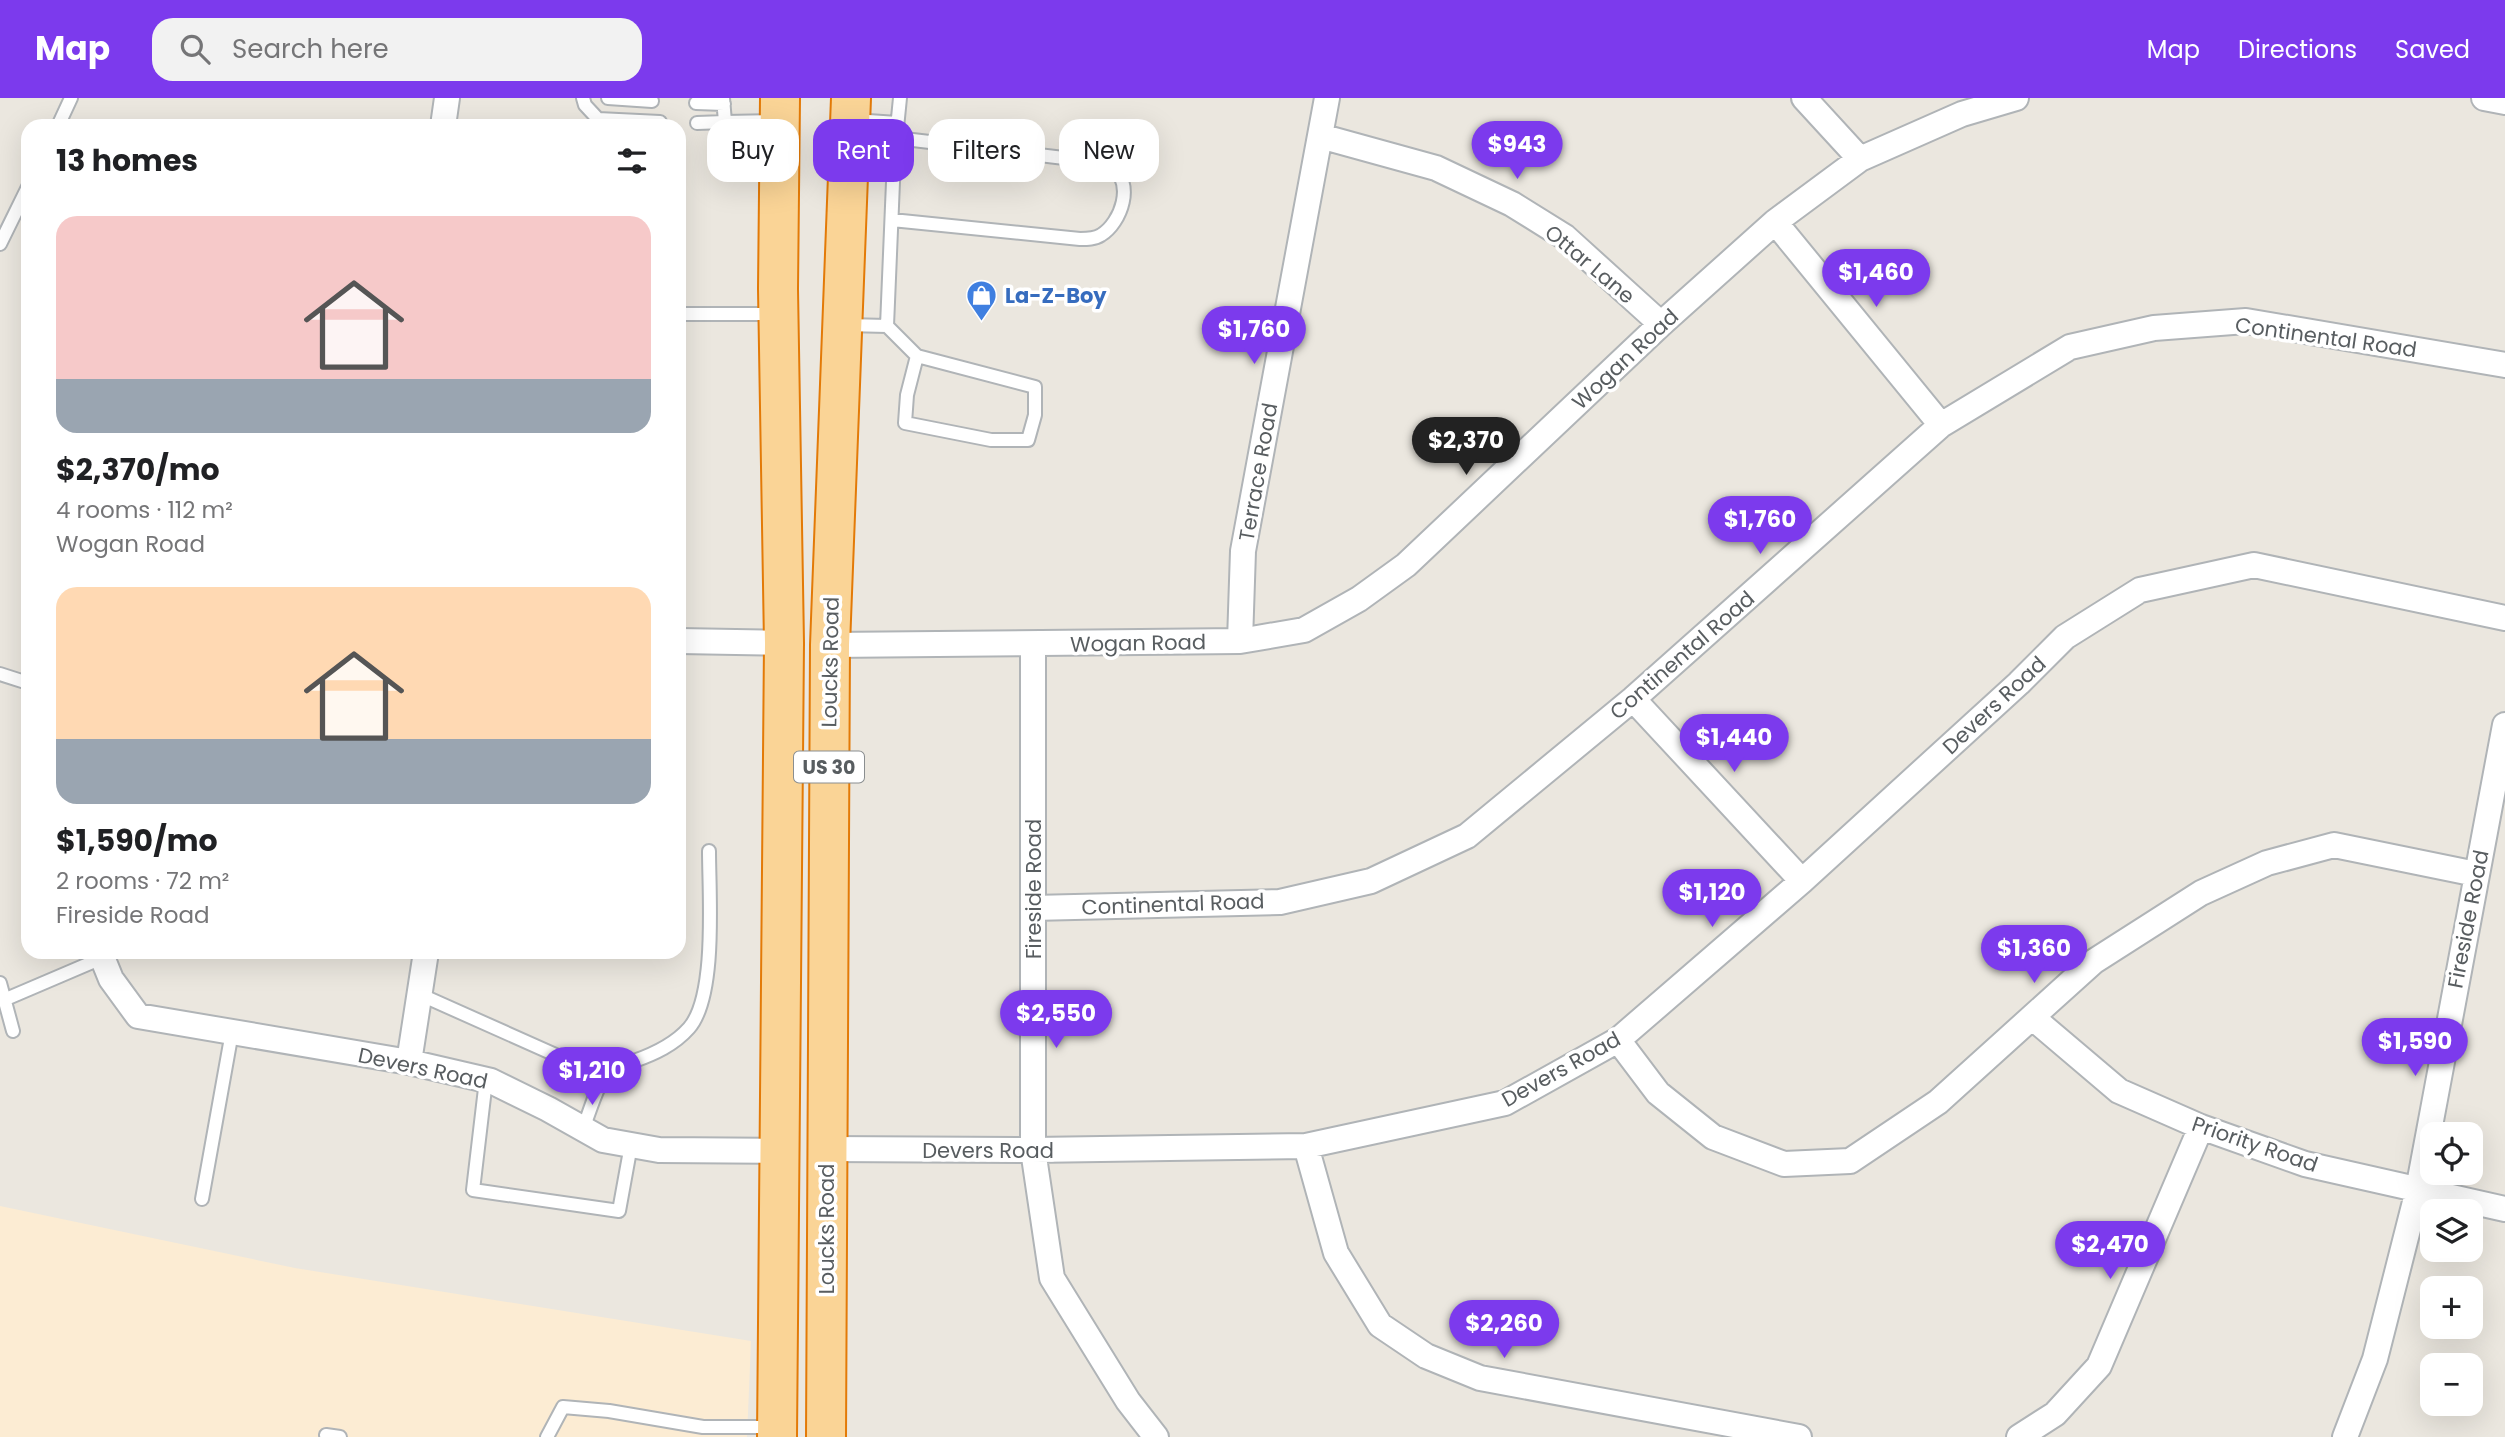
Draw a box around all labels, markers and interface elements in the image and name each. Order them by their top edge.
search box [152,18,642,81]
text: Map [35,25,110,72]
icon: search [176,30,214,68]
text: Search here [232,31,389,67]
text: Map [2147,33,2200,66]
text: Directions [2238,33,2357,66]
text: Saved [2395,33,2470,66]
chip: Buy [707,119,799,182]
chip: Rent [813,119,914,182]
chip: Filters [928,119,1045,182]
chip: New [1059,119,1159,182]
pin: $943 [1476,122,1558,181]
text: $943 [1488,128,1546,160]
text: 13 homes [56,139,198,182]
icon: filters [613,142,651,180]
street label: Ottar Lane [1539,218,1641,310]
pin: $1,460 [1819,250,1933,309]
text: $1,460 [1838,256,1914,288]
icon: home [291,262,417,388]
shop icon: La-Z-Boy [965,278,999,322]
place label: La-Z-Boy [1005,281,1107,310]
street label: Wogan Road [1565,302,1685,416]
pin: $1,760 [1197,306,1311,366]
street label: Continental Road [2233,310,2419,364]
text: $1,760 [1218,313,1290,345]
street label: Terrace Road [1232,400,1284,544]
pin: $2,370 [1409,418,1523,477]
text: $2,370 [1428,424,1504,456]
text: $2,370/mo [56,448,220,491]
text: 4 rooms · 112 m² [56,494,233,526]
pin: $1,760 [1703,496,1817,556]
text: $1,760 [1724,503,1796,535]
text: Wogan Road [56,528,205,560]
street label: Continental Road [1603,584,1761,726]
street label: Loucks Road [814,596,846,728]
street label: Wogan Road [1070,627,1206,659]
icon: home [291,633,417,759]
street label: Devers Road [1936,649,2052,761]
pin: $1,440 [1677,714,1791,774]
text: $1,440 [1696,721,1772,753]
road number: US 30 [794,752,864,782]
text: $1,590/mo [56,819,218,862]
street label: Fireside Road [1019,819,1048,959]
street label: Fireside Road [2440,847,2496,991]
text: 2 rooms · 72 m² [56,865,229,897]
pin: $1,120 [1655,870,1769,929]
text: $1,120 [1678,876,1746,908]
street label: Continental Road [1081,886,1265,922]
text: Fireside Road [56,899,210,931]
pin: $1,360 [1977,926,2091,985]
text: $1,360 [1997,932,2071,964]
pin: $2,550 [999,990,1113,1050]
text: $2,550 [1016,997,1096,1029]
pin: $1,590 [2358,1018,2472,1078]
street label: Devers Road [1496,1024,1626,1114]
text: $1,590 [2378,1025,2452,1057]
street label: Devers Road [356,1040,490,1096]
pin: $1,210 [535,1048,649,1107]
text: $1,210 [558,1054,626,1086]
street label: Priority Road [2188,1109,2322,1179]
map controls [2420,1122,2483,1416]
button: locate [2420,1122,2483,1185]
street label: Devers Road [922,1136,1054,1165]
street label: Loucks Road [812,1164,841,1294]
button: layers [2420,1199,2483,1262]
pin: $2,470 [2053,1222,2167,1281]
text: $2,470 [2071,1228,2149,1260]
button: + [2420,1276,2483,1339]
pin: $2,260 [1447,1300,1561,1360]
text: $2,260 [1465,1307,1543,1339]
button: − [2420,1353,2483,1416]

